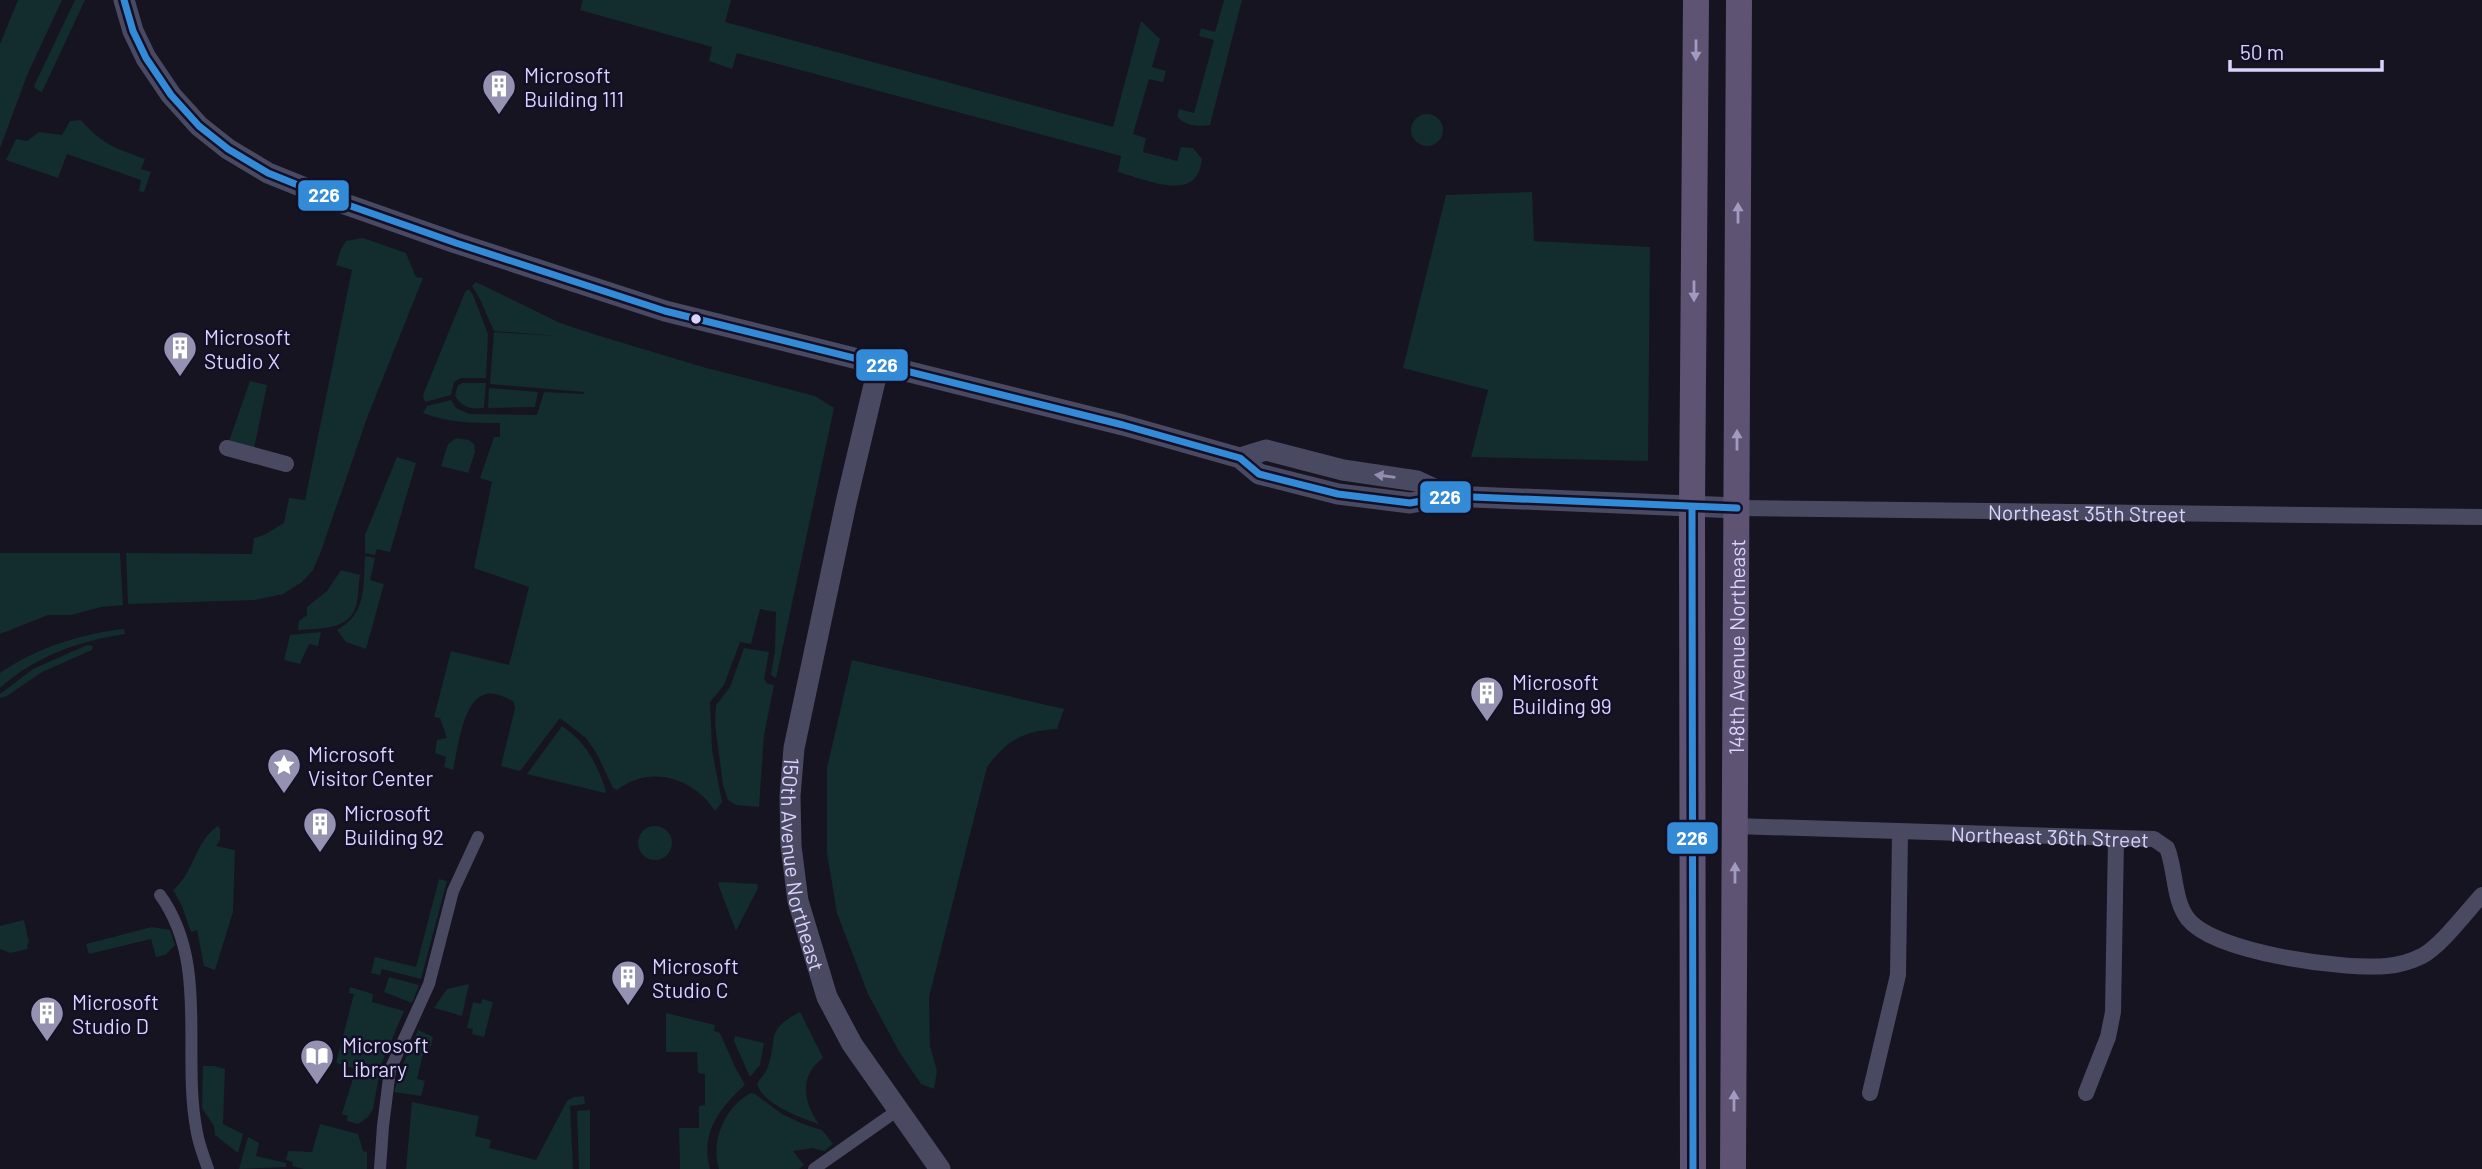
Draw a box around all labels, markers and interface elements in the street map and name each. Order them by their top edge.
scale bar [2230,28,2382,72]
one-way arrow [1690,39,1701,61]
text: 50 m [2240,39,2284,64]
place label: Microsoft Building 111 [524,62,624,111]
building icon: Microsoft Building 111 [480,67,518,116]
line badge: 226 [297,179,350,212]
text: 226 [308,183,340,206]
one-way arrow [1732,201,1744,223]
one-way arrow [1688,280,1700,302]
unlabelled marker [689,312,703,326]
place label: Microsoft Studio X [204,324,291,373]
building icon: Microsoft Studio X [161,329,199,378]
line badge: 226 [855,348,909,382]
text: 226 [866,353,898,376]
one-way arrow [1731,429,1743,451]
one-way arrow [1374,470,1396,481]
line badge: 226 [1419,480,1472,514]
text: 226 [1429,485,1461,508]
street label: Northeast 35th Street [1988,499,2186,526]
street label: 148th Avenue Northeast [1723,539,1749,755]
place label: Microsoft Building 99 [1512,669,1612,718]
building icon: Microsoft Building 99 [1468,674,1506,723]
place label: Microsoft Visitor Center [308,741,434,790]
place icon: Microsoft Visitor Center [265,746,303,795]
street label: 150th Avenue Northeast [777,756,831,974]
place label: Microsoft Building 92 [344,800,444,849]
building icon: Microsoft Building 92 [301,805,339,854]
street label: Northeast 36th Street [1950,820,2149,851]
line badge: 226 [1666,821,1719,855]
text: 226 [1676,826,1708,849]
one-way arrow [1729,862,1741,884]
place label: Microsoft Studio C [652,953,739,1002]
building icon: Microsoft Studio C [609,958,647,1007]
place label: Microsoft Studio D [72,989,159,1038]
building icon: Microsoft Studio D [28,994,66,1043]
place label: Microsoft Library [342,1032,429,1081]
library icon: Microsoft Library [298,1037,336,1086]
one-way arrow [1728,1090,1740,1112]

